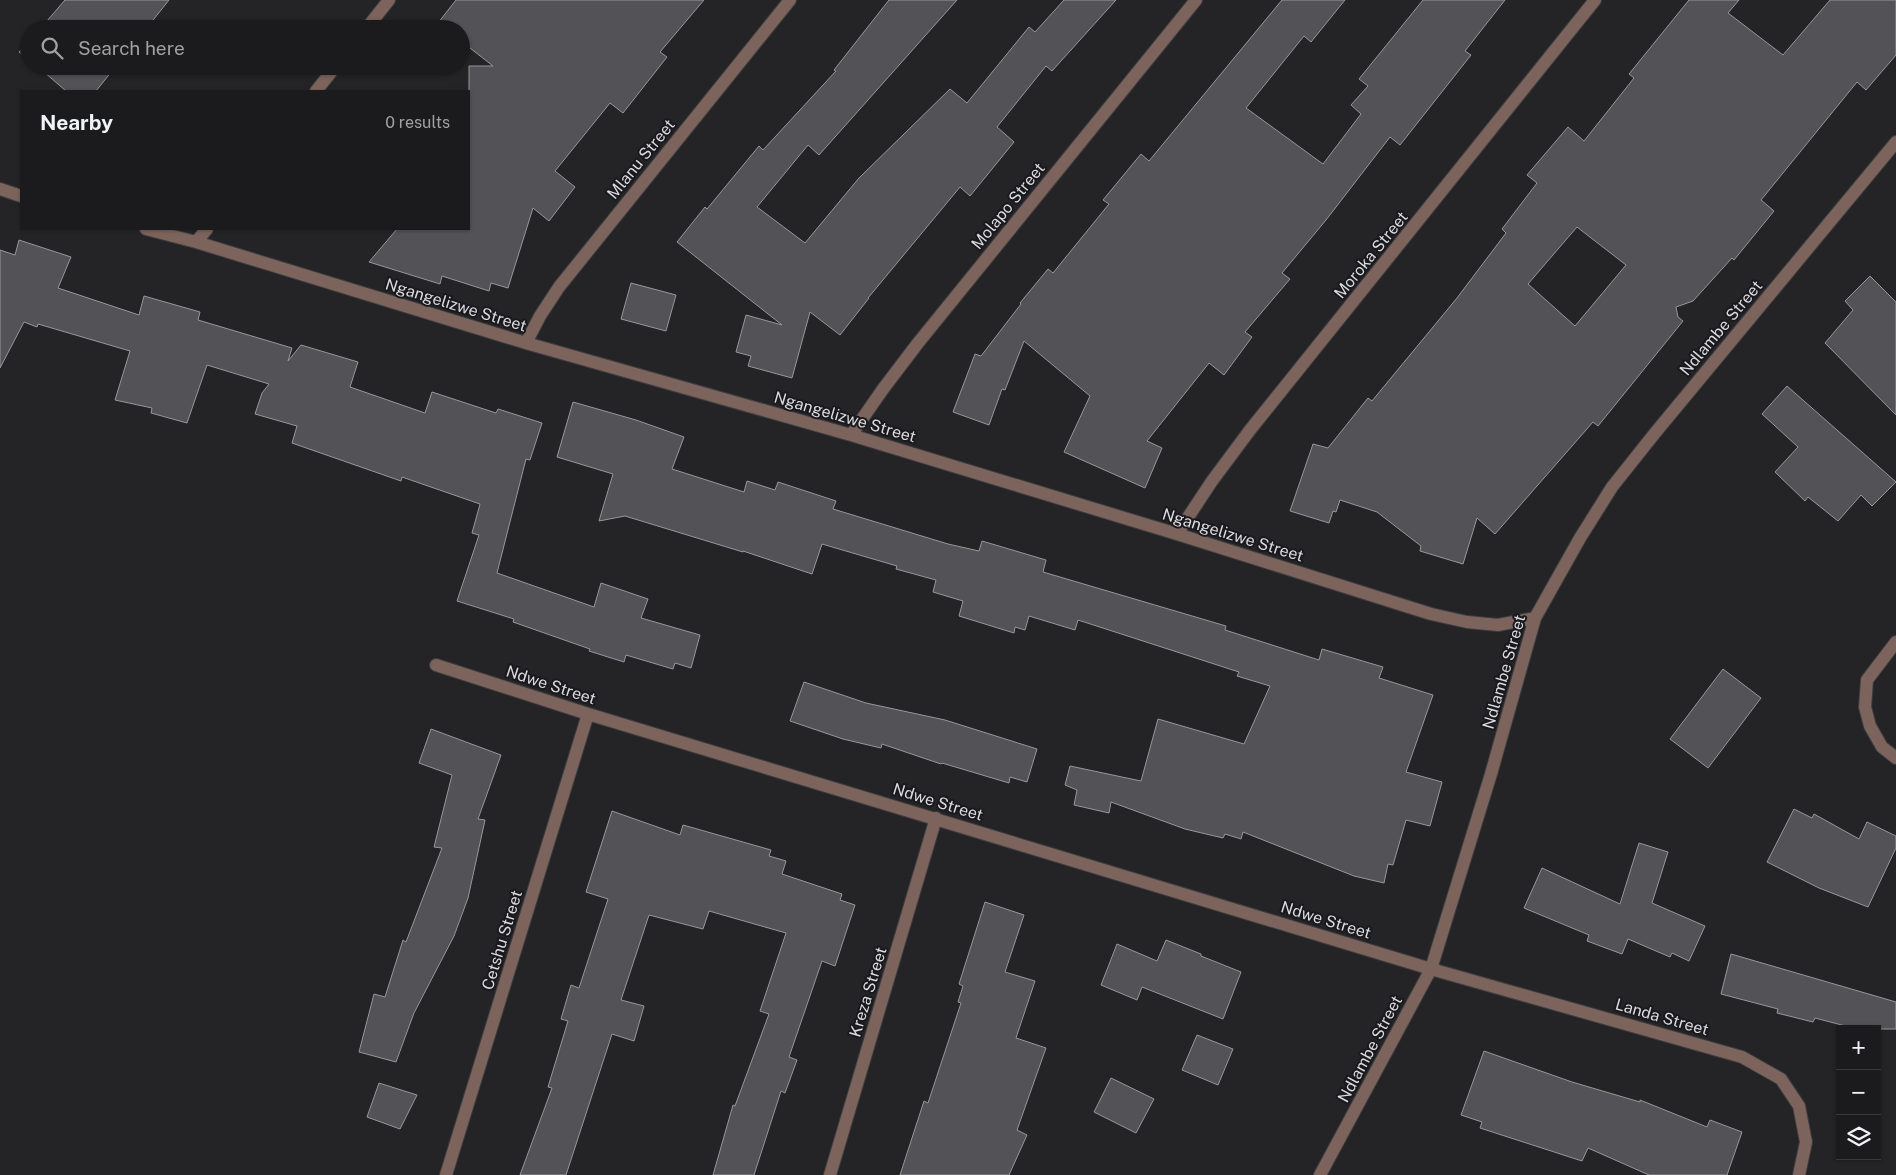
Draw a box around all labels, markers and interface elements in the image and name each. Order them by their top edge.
search box [20,20,470,75]
icon: search [38,34,66,62]
text: Search here [78,37,185,59]
text: Nearby [40,110,113,135]
text: 0 results [385,113,450,132]
street label: Mlanu Street [603,115,679,203]
street label: Molapo Street [967,159,1049,253]
street label: Moroka Street [1330,208,1412,302]
street label: Ngangelizwe Street [383,274,529,336]
street label: Ndlambe Street [1676,277,1766,379]
street label: Ngangelizwe Street [772,388,918,446]
street label: Ngangelizwe Street [1160,504,1306,566]
street label: Ndlambe Street [1479,613,1529,731]
street label: Ndwe Street [504,662,598,708]
street label: Ndwe Street [891,779,985,825]
street label: Cetshu Street [478,888,526,992]
street label: Ndwe Street [1279,897,1373,943]
street label: Kreza Street [845,945,891,1039]
street label: Ndlambe Street [1334,992,1406,1106]
street label: Landa Street [1613,995,1711,1039]
map controls [1836,1025,1881,1160]
button: + [1836,1025,1881,1070]
button: − [1836,1070,1881,1115]
button: layers [1836,1115,1881,1160]

